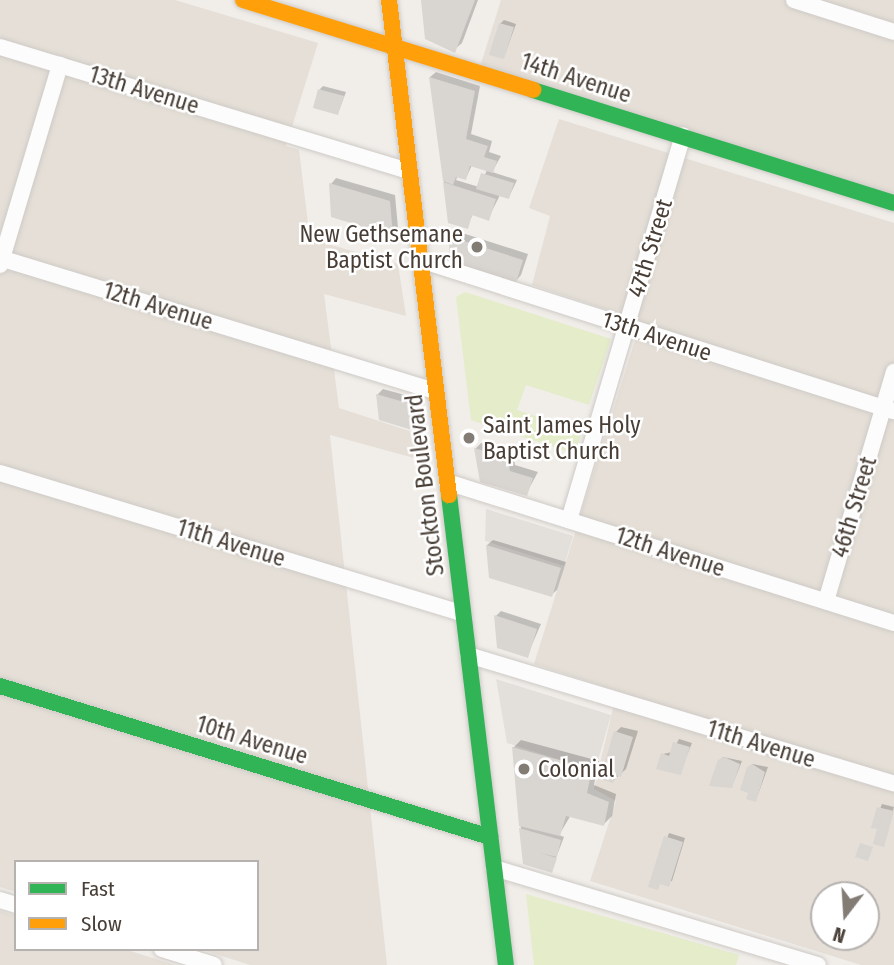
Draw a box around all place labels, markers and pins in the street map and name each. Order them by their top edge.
place label: New Gethsemane Baptist Church [299,220,463,274]
marker: New Gethsemane Baptist Church [469,239,485,255]
place label: Saint James Holy Baptist Church [483,411,640,465]
marker: Saint James Holy Baptist Church [461,430,477,446]
place label: Colonial [538,755,614,783]
marker: Colonial [516,761,532,777]

